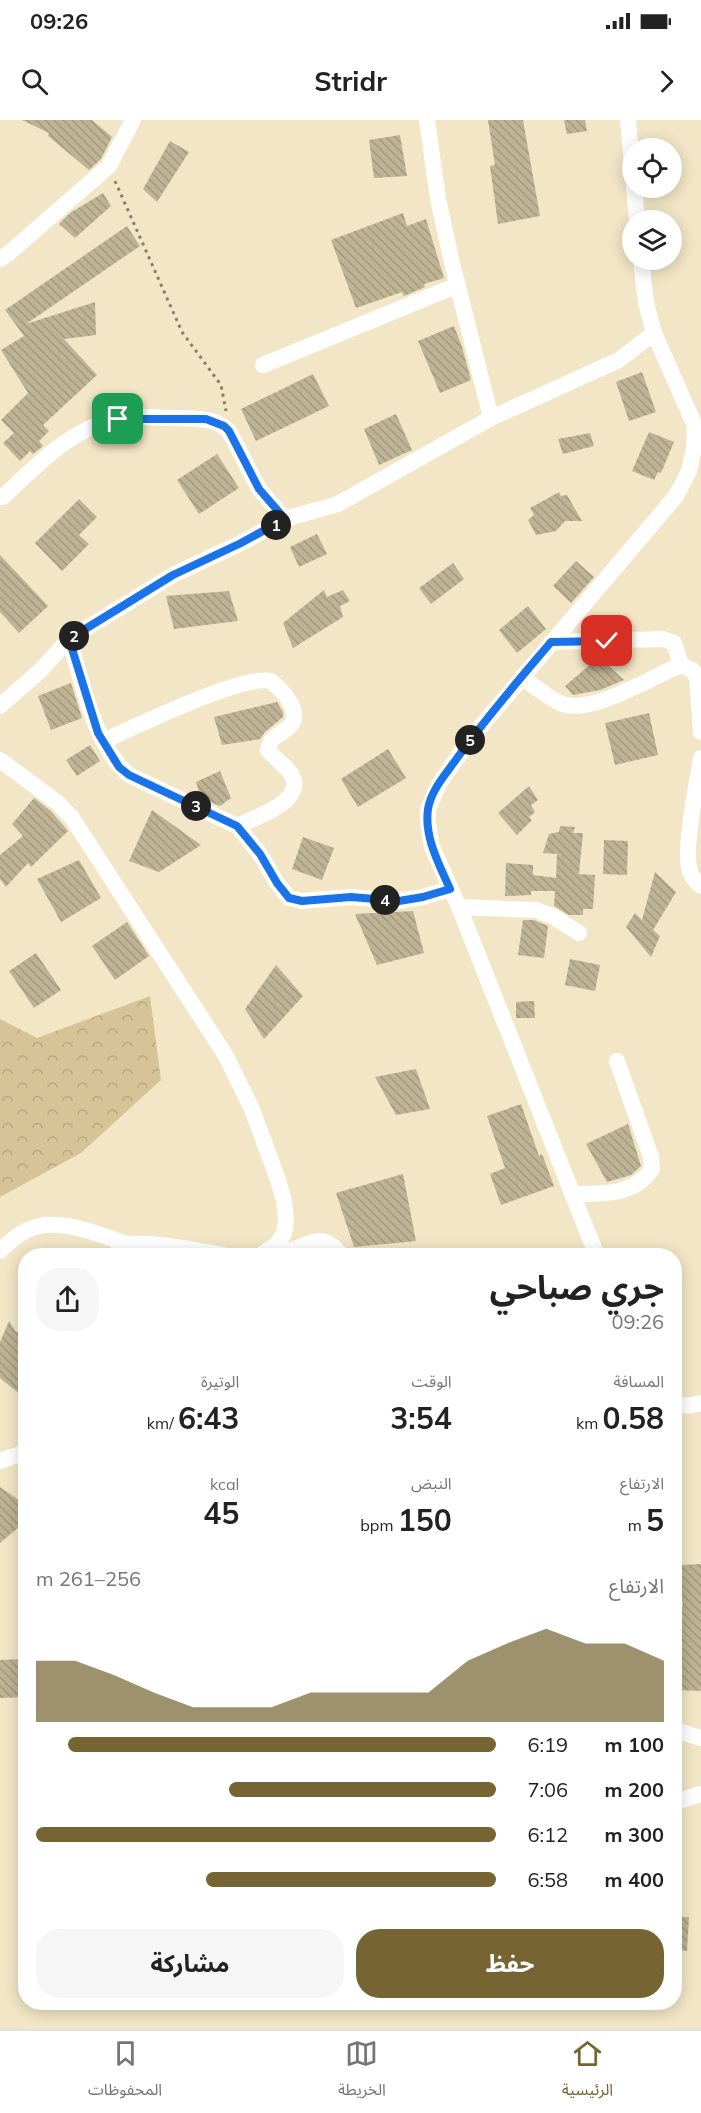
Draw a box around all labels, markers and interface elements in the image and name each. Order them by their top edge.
text: 09:26 [30,7,88,35]
text: Stridr [314,64,387,98]
icon: search [18,65,51,98]
icon: forward [650,65,683,98]
map controls [622,138,682,270]
button: locate [622,138,682,198]
button: layers [622,210,682,270]
pin [92,393,143,444]
icon: arrive [101,402,134,435]
pin: 1 [261,510,291,540]
text: 1 [271,515,281,535]
pin [581,615,632,666]
pin: 2 [59,621,89,651]
icon: check [590,624,623,657]
text: 2 [69,626,79,646]
pin: 5 [455,725,485,755]
text: 5 [465,730,475,750]
pin: 3 [181,791,211,821]
text: 3 [191,796,201,816]
pin: 4 [370,885,400,915]
text: 4 [380,890,390,910]
text: جري صباحي [490,1266,664,1307]
button: share [36,1268,99,1331]
text: 09:26 [611,1309,664,1334]
text: الوتيرة [201,1371,239,1391]
text: الوقت [412,1371,452,1391]
text: المسافة [614,1371,664,1391]
text: 6:43 [178,1399,239,1437]
text: 3:54 [390,1399,452,1437]
text: 0.58 [603,1399,664,1437]
text: /km [147,1413,178,1433]
text: km [576,1413,603,1433]
text: النبض [411,1473,452,1493]
text: الارتفاع [620,1473,664,1493]
text: kcal [210,1474,239,1494]
text: 45 [203,1494,239,1532]
text: 150 [398,1501,452,1539]
text: 5 [646,1501,664,1539]
text: bpm [360,1515,398,1535]
text: m [628,1515,646,1535]
text: 256–261 m [36,1566,141,1591]
text: الارتفاع [609,1573,664,1598]
text: 6:19 [527,1732,568,1757]
text: 100 m [605,1732,664,1757]
text: 7:06 [527,1777,568,1802]
text: 200 m [605,1777,664,1802]
text: 6:12 [527,1822,568,1847]
text: 300 m [605,1822,664,1847]
text: 6:58 [527,1867,568,1892]
text: 400 m [605,1867,664,1892]
button: مشاركة [36,1929,344,1998]
button: حفظ [356,1929,664,1998]
tab: المحفوظات [88,2037,162,2107]
tab: الخريطة [338,2037,386,2107]
tab: الرئيسية [562,2037,613,2107]

